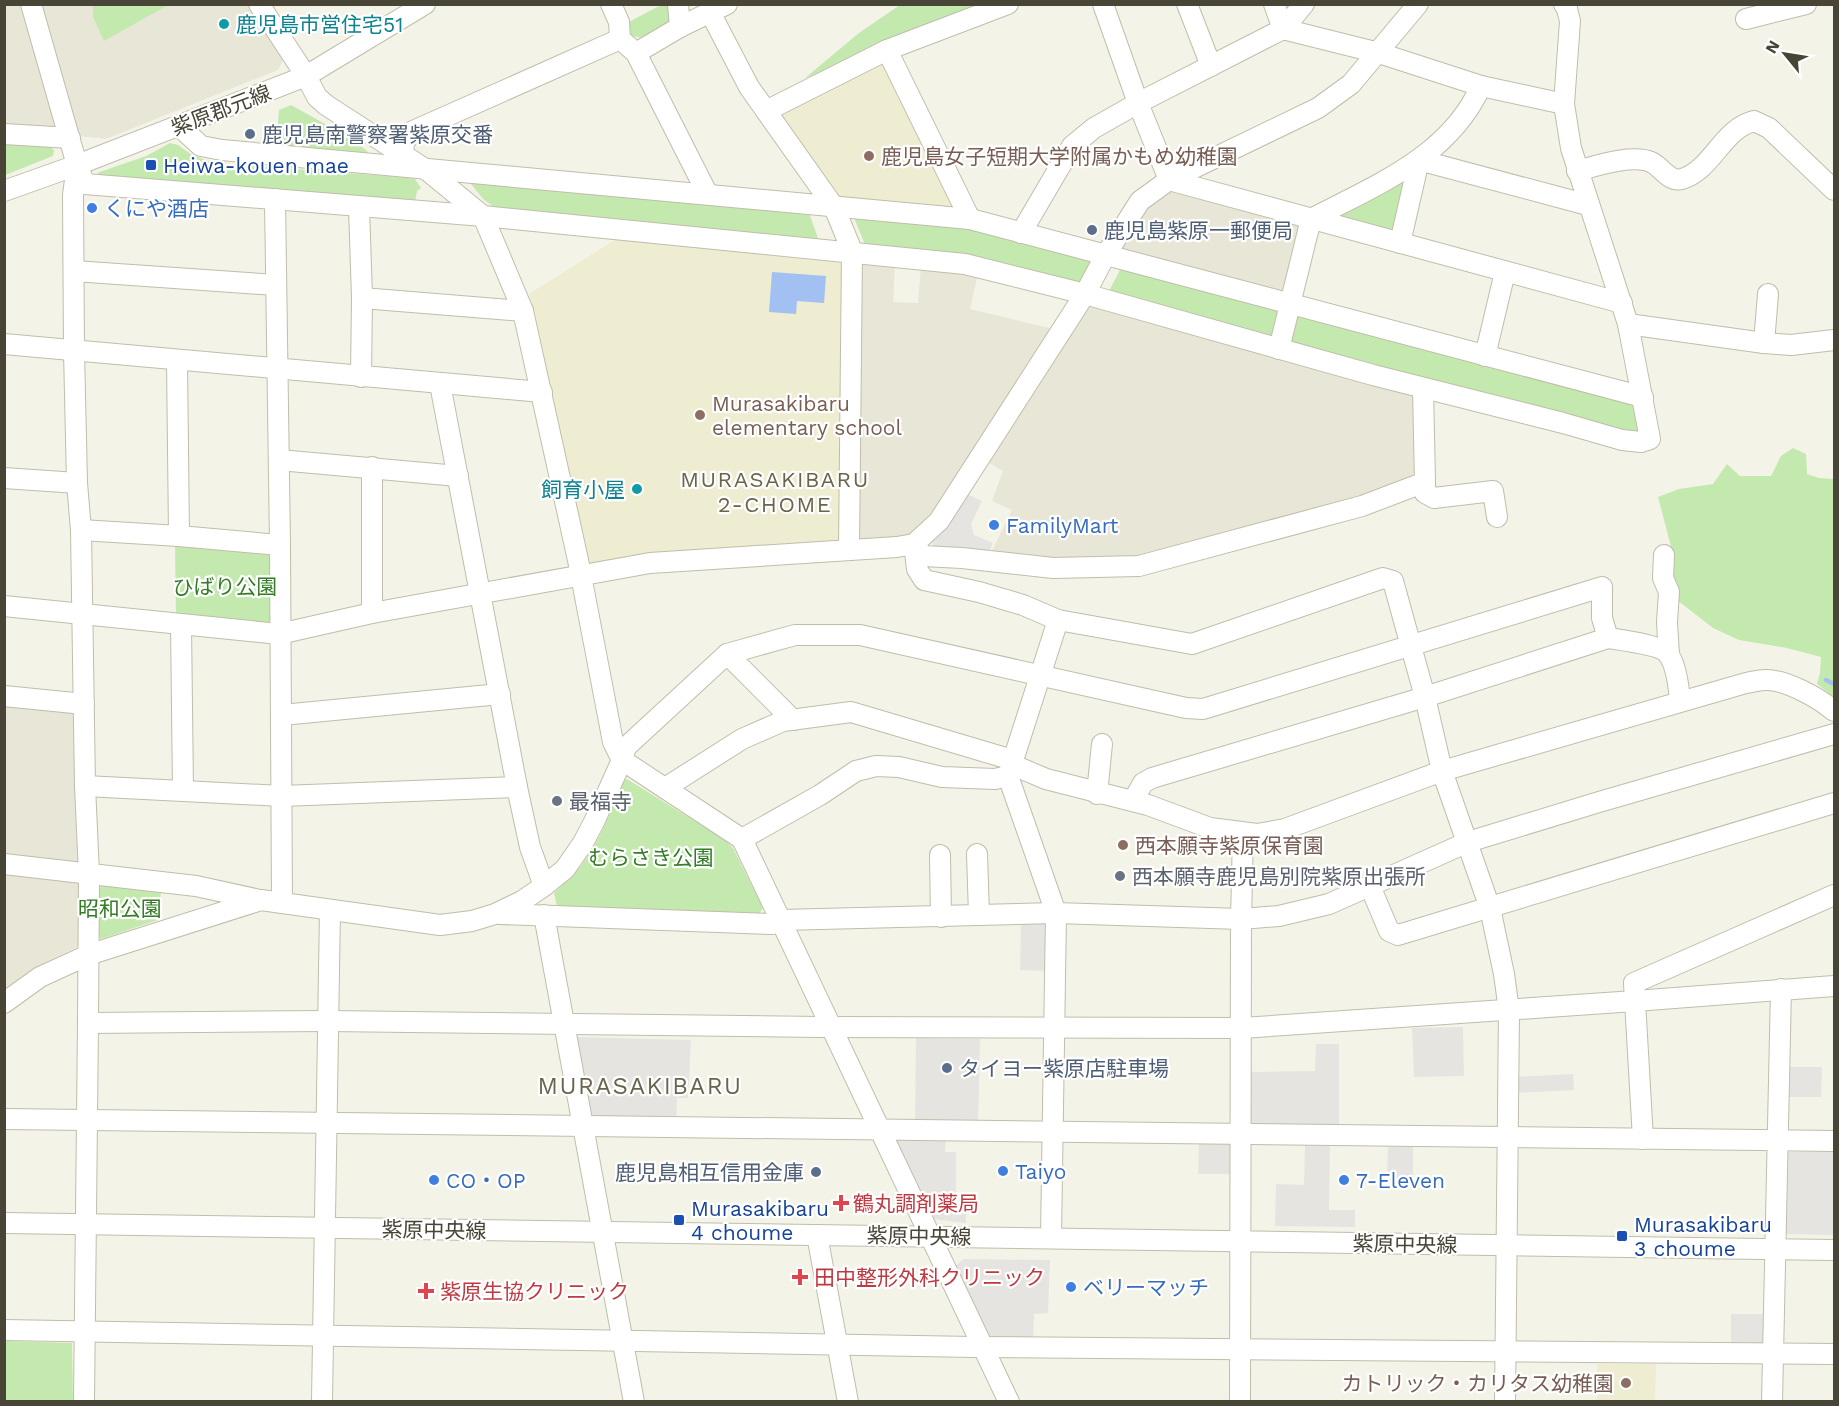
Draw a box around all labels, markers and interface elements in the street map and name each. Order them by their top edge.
place label: 鹿児島市営住宅51 [236,12,403,37]
marker: 鹿児島市営住宅51 [217,17,231,31]
north arrow [1755,24,1815,84]
text: N [1761,37,1784,57]
street label: 紫原郡元線 [168,80,274,140]
place label: 鹿児島南警察署紫原交番 [262,122,493,147]
marker: 鹿児島南警察署紫原交番 [243,127,257,141]
place label: 鹿児島女子短期大学附属かもめ幼稚園 [881,144,1238,169]
marker: 鹿児島女子短期大学附属かもめ幼稚園 [862,149,876,163]
place label: Heiwa-kouen mae [163,153,349,178]
marker: Heiwa-kouen mae [144,158,158,172]
place label: くにや酒店 [104,196,209,221]
marker: くにや酒店 [85,201,99,215]
place label: 鹿児島紫原一郵便局 [1104,218,1293,243]
marker: 鹿児島紫原一郵便局 [1085,223,1099,237]
place label: Murasakibaru elementary school [712,391,902,440]
marker: Murasakibaru elementary school [693,408,707,422]
district label: MURASAKIBARU 2-CHOME [680,467,870,517]
place label: 飼育小屋 [541,477,625,502]
marker: 飼育小屋 [630,482,644,496]
place label: FamilyMart [1006,513,1119,538]
marker: FamilyMart [987,518,1001,532]
park label: ひばり公園 [173,574,278,599]
place label: 最福寺 [569,789,632,814]
marker: 最福寺 [550,794,564,808]
place label: 西本願寺紫原保育園 [1135,833,1324,858]
marker: 西本願寺紫原保育園 [1116,838,1130,852]
park label: むらさき公園 [588,845,714,870]
place label: 西本願寺鹿児島別院紫原出張所 [1132,864,1426,889]
marker: 西本願寺鹿児島別院紫原出張所 [1113,869,1127,883]
park label: 昭和公園 [78,896,162,921]
place label: タイヨー紫原店駐車場 [959,1056,1169,1081]
marker: タイヨー紫原店駐車場 [940,1061,954,1075]
district label: MURASAKIBARU [537,1072,743,1100]
place label: Taiyo [1015,1159,1066,1184]
place label: 鹿児島相互信用金庫 [615,1160,804,1185]
marker: Taiyo [996,1164,1010,1178]
marker: 鹿児島相互信用金庫 [809,1165,823,1179]
place label: CO・OP [446,1168,526,1193]
place label: 7-Eleven [1356,1168,1445,1193]
marker: CO・OP [427,1173,441,1187]
marker: 7-Eleven [1337,1173,1351,1187]
place label: 鶴丸調剤薬局 [853,1191,979,1216]
place label: Murasakibaru 4 choume [691,1196,829,1245]
marker: 鶴丸調剤薬局 [834,1196,848,1210]
place label: Murasakibaru 3 choume [1634,1212,1772,1261]
marker: Murasakibaru 4 choume [672,1213,686,1227]
street label: 紫原中央線 [381,1217,487,1243]
street label: 紫原中央線 [866,1223,972,1249]
marker: Murasakibaru 3 choume [1615,1229,1629,1243]
street label: 紫原中央線 [1352,1231,1458,1257]
place label: 田中整形外科クリニック [814,1265,1045,1290]
marker: 田中整形外科クリニック [791,1268,809,1286]
place label: ベリーマッチ [1083,1275,1209,1300]
place label: 紫原生協クリニック [440,1279,629,1304]
marker: ベリーマッチ [1064,1280,1078,1294]
marker: 紫原生協クリニック [417,1282,435,1300]
place label: カトリック・カリタス幼稚園 [1341,1371,1614,1396]
marker: カトリック・カリタス幼稚園 [1619,1376,1633,1390]

